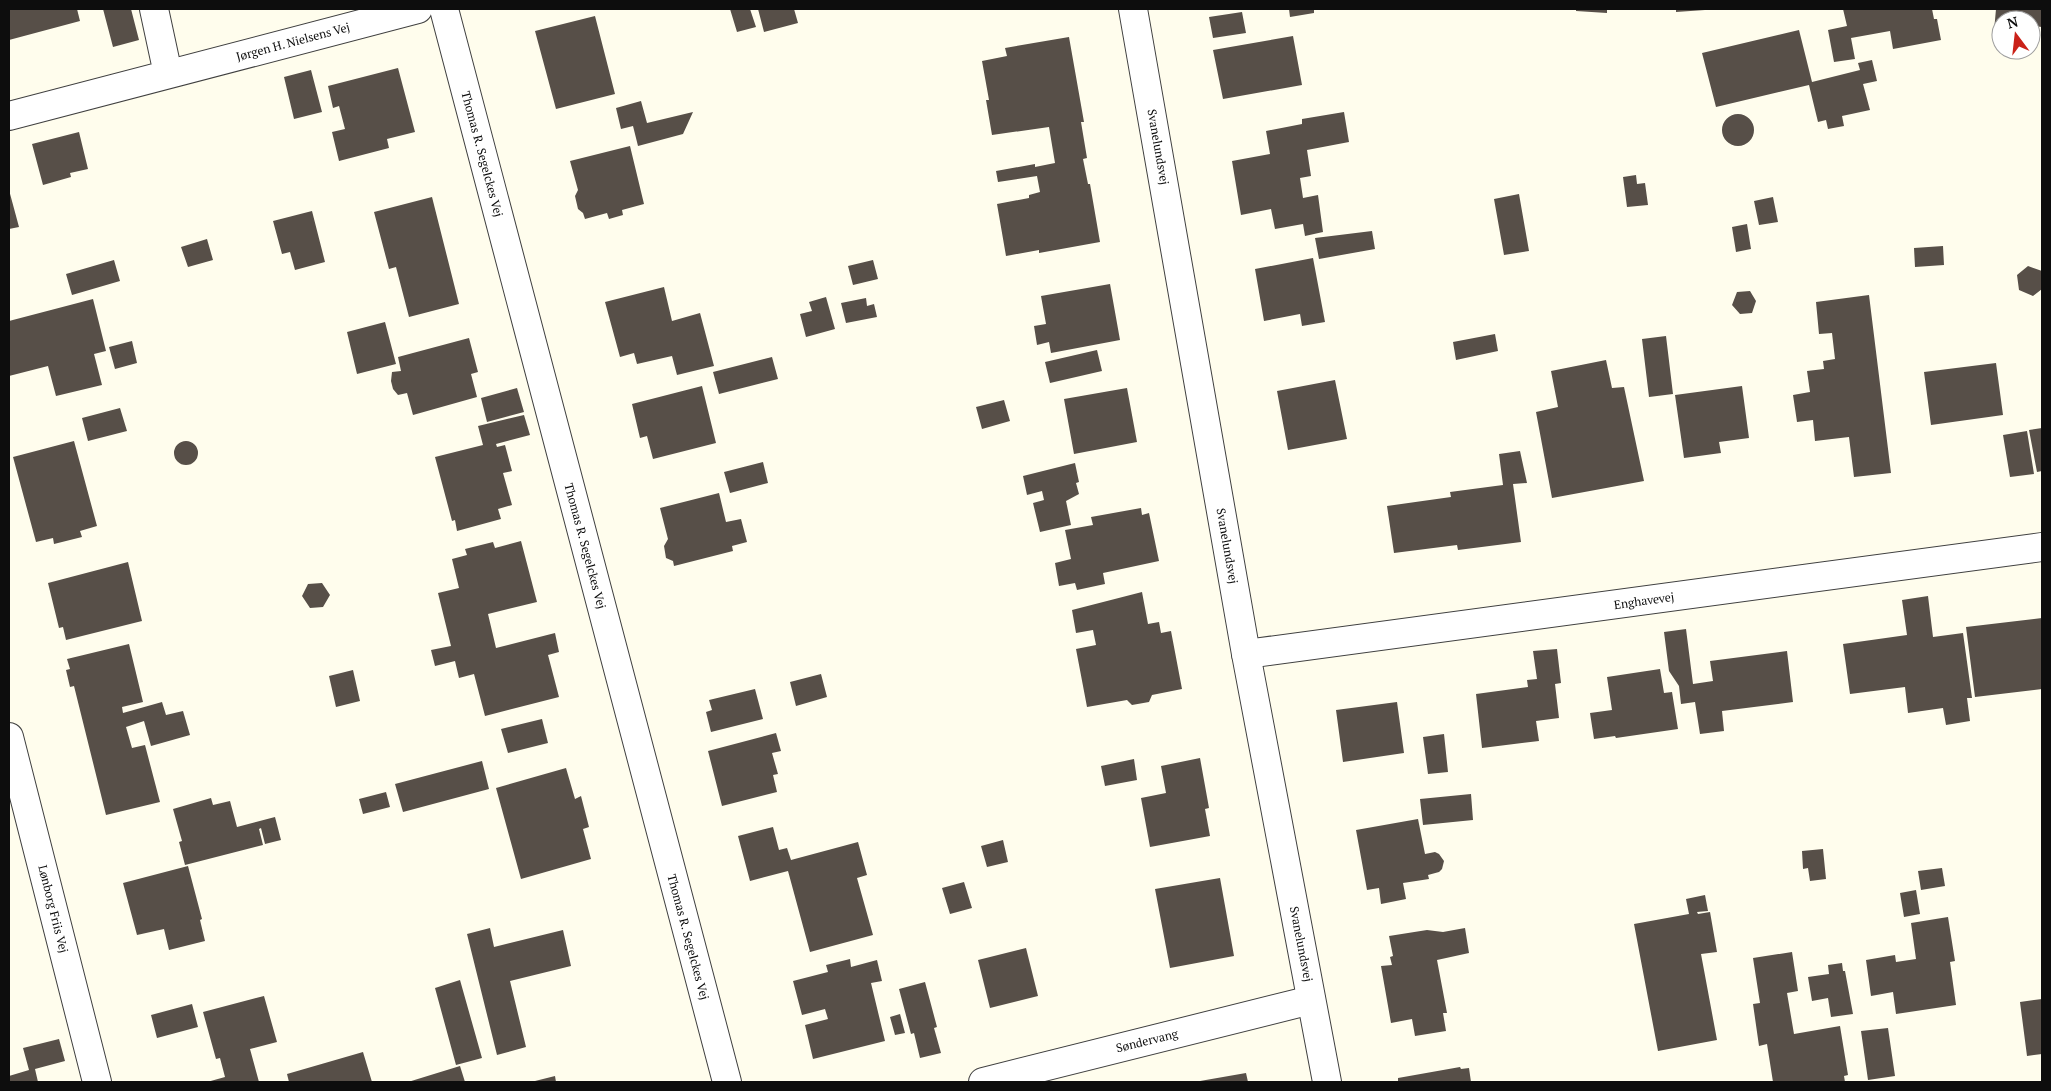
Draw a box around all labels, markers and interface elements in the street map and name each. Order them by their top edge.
north arrow [1991,10,2041,60]
text: N [2005,11,2020,33]
street label: Jørgen H. Nielsens Vej [234,19,351,64]
street label: Thomas R. Segelckes Vej [458,89,506,218]
street label: Svanelundsvej [1144,108,1173,186]
street label: Thomas R. Segelckes Vej [561,481,609,610]
street label: Svanelundsvej [1213,507,1242,585]
street label: Enghavevej [1613,589,1675,612]
street label: Lønborg Friis Vej [35,863,72,954]
street label: Thomas R. Segelckes Vej [664,872,712,1001]
street label: Svanelundsvej [1287,905,1316,983]
street label: Søndervang [1114,1025,1180,1055]

